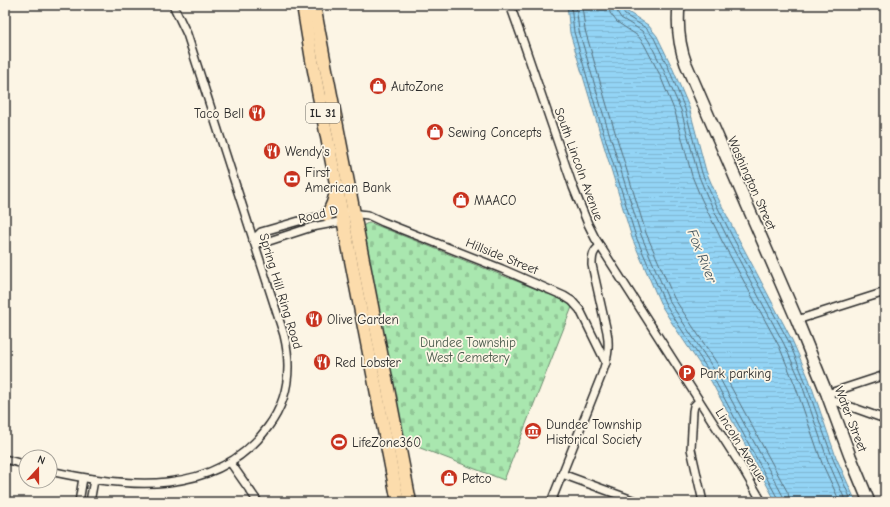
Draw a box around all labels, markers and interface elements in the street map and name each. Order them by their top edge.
shop icon: AutoZone [368,76,388,96]
place label: AutoZone [391,79,444,94]
restaurant icon: Taco Bell [247,103,267,123]
road number: IL 31 [306,103,340,123]
street label: South Lincoln Avenue [552,105,607,223]
place label: Taco Bell [194,106,244,121]
shop icon: Sewing Concepts [425,122,445,142]
place label: Sewing Concepts [448,125,542,140]
street label: Washington Street [725,134,780,233]
restaurant icon: Wendy's [262,141,282,161]
place label: Wendy's [285,144,330,159]
place label: First American Bank [305,165,391,195]
bank icon: First American Bank [282,169,302,189]
shop icon: MAACO [451,190,471,210]
place label: MAACO [474,193,516,208]
street label: Road D [296,202,340,226]
water label: Fox River [684,227,721,287]
street label: Spring Hill Ring Road [256,231,306,351]
street label: Hillside Street [464,235,542,278]
restaurant icon: Olive Garden [304,309,324,329]
place label: Olive Garden [327,312,399,327]
park label: Dundee Township West Cemetery [420,335,516,365]
restaurant icon: Red Lobster [312,352,332,372]
place label: Red Lobster [335,355,402,370]
parking icon: Park parking [677,363,697,383]
place label: Park parking [700,366,771,381]
street label: Water Street [832,384,871,455]
street label: Lincoln Avenue [712,406,770,485]
place label: Dundee Township Historical Society [546,417,642,447]
museum icon: Dundee Township Historical Society [523,421,543,441]
sports icon: LifeZone360 [329,432,349,452]
place label: LifeZone360 [352,435,421,450]
north arrow [18,449,58,489]
text: N [36,453,47,467]
shop icon: Petco [439,468,459,488]
place label: Petco [462,471,492,486]

